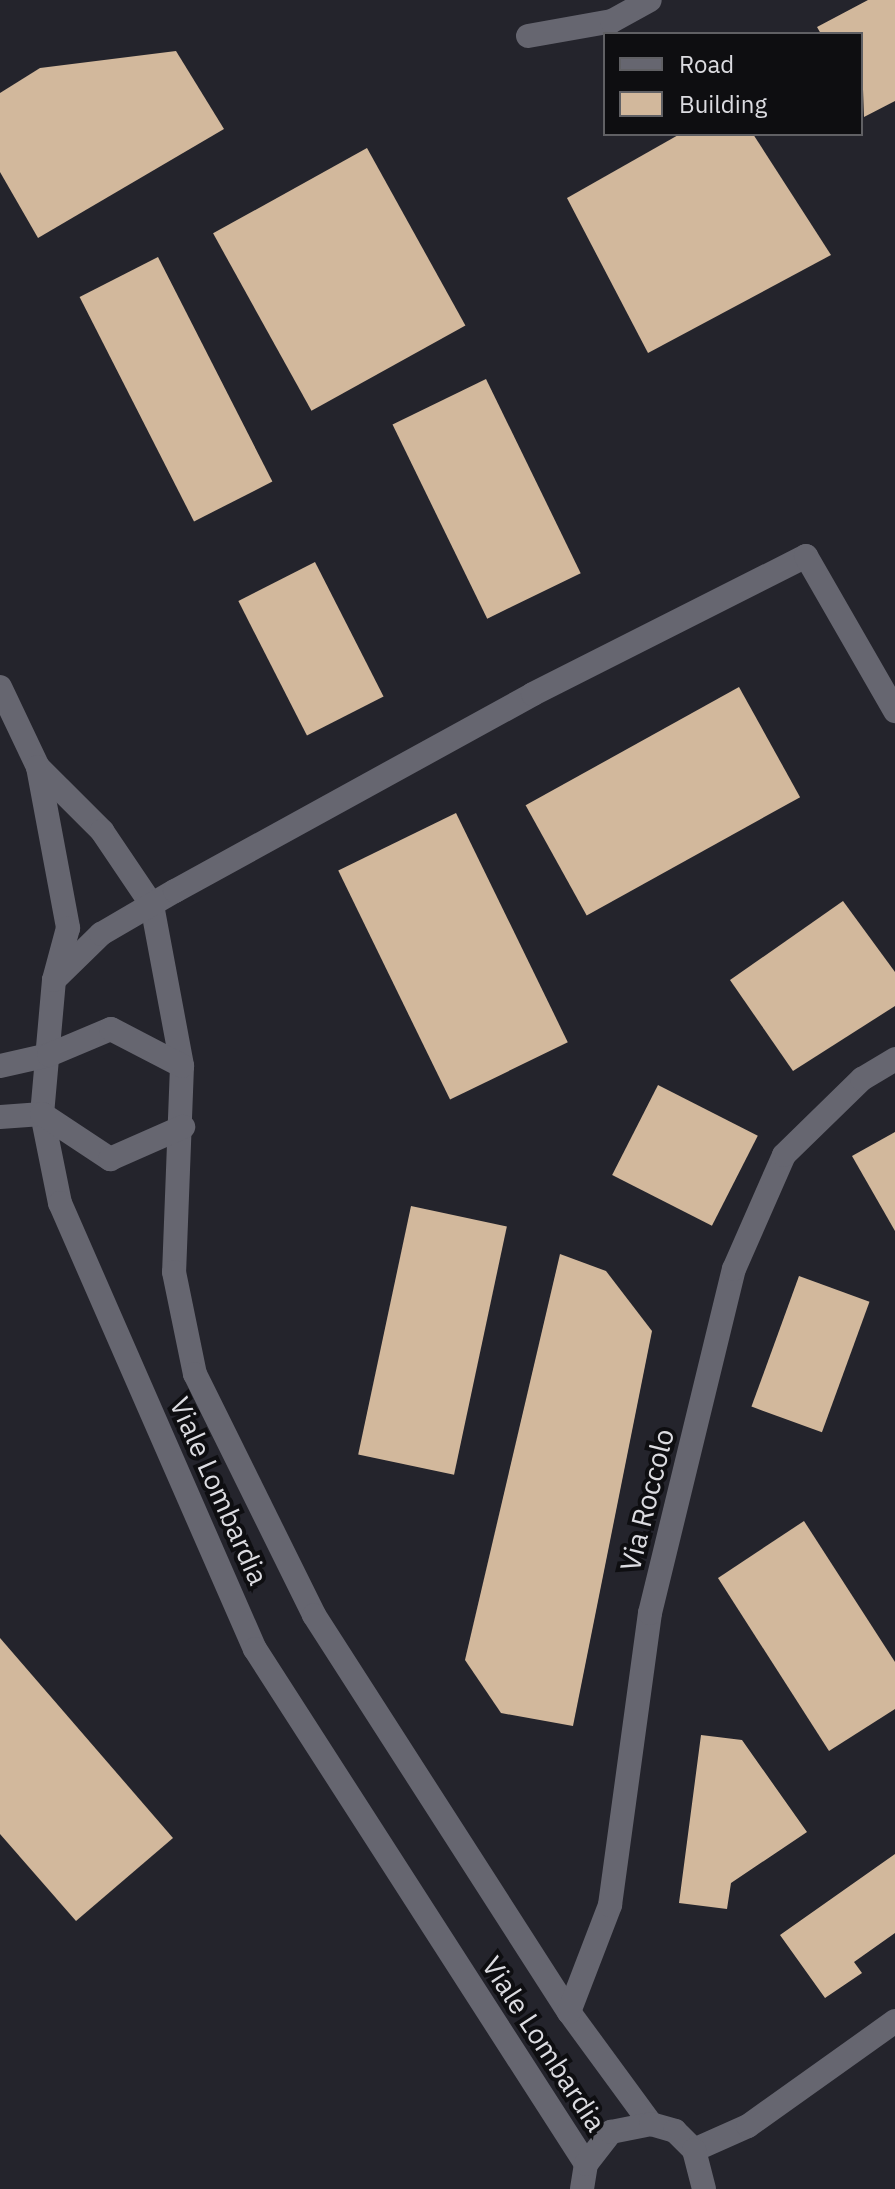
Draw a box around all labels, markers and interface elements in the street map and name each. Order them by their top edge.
legend [603,32,863,136]
text: Road [679,48,734,80]
text: Building [679,88,767,120]
street label: Viale Lombardia [163,1392,275,1590]
street label: Via Roccolo [613,1425,681,1575]
street label: Viale Lombardia [475,1950,613,2138]

